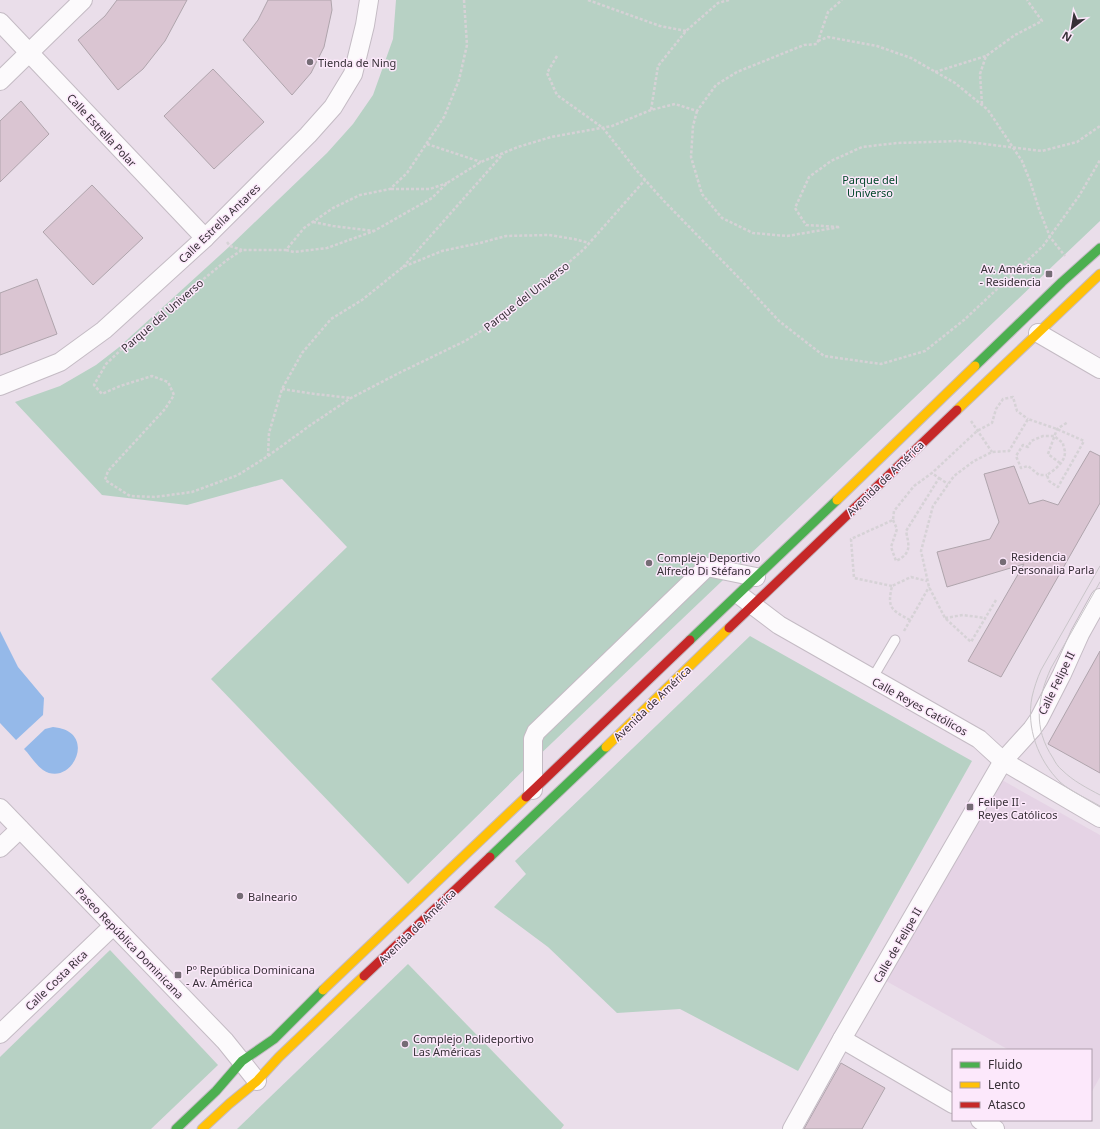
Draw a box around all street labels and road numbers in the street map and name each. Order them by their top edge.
street label: Calle Estrella Polar [64,90,140,170]
street label: Calle Estrella Antares [175,180,263,266]
street label: Parque del Universo [480,258,572,334]
street label: Parque del Universo [118,275,207,355]
street label: Avenida de América [843,437,927,519]
street label: Calle Felipe II [1034,649,1078,717]
street label: Avenida de América [610,662,694,744]
street label: Calle Reyes Católicos [869,673,971,739]
street label: Paseo República Dominicana [73,884,187,1002]
street label: Avenida de América [375,885,459,967]
street label: Calle de Felipe II [869,904,925,985]
street label: Calle Costa Rica [22,947,90,1013]

